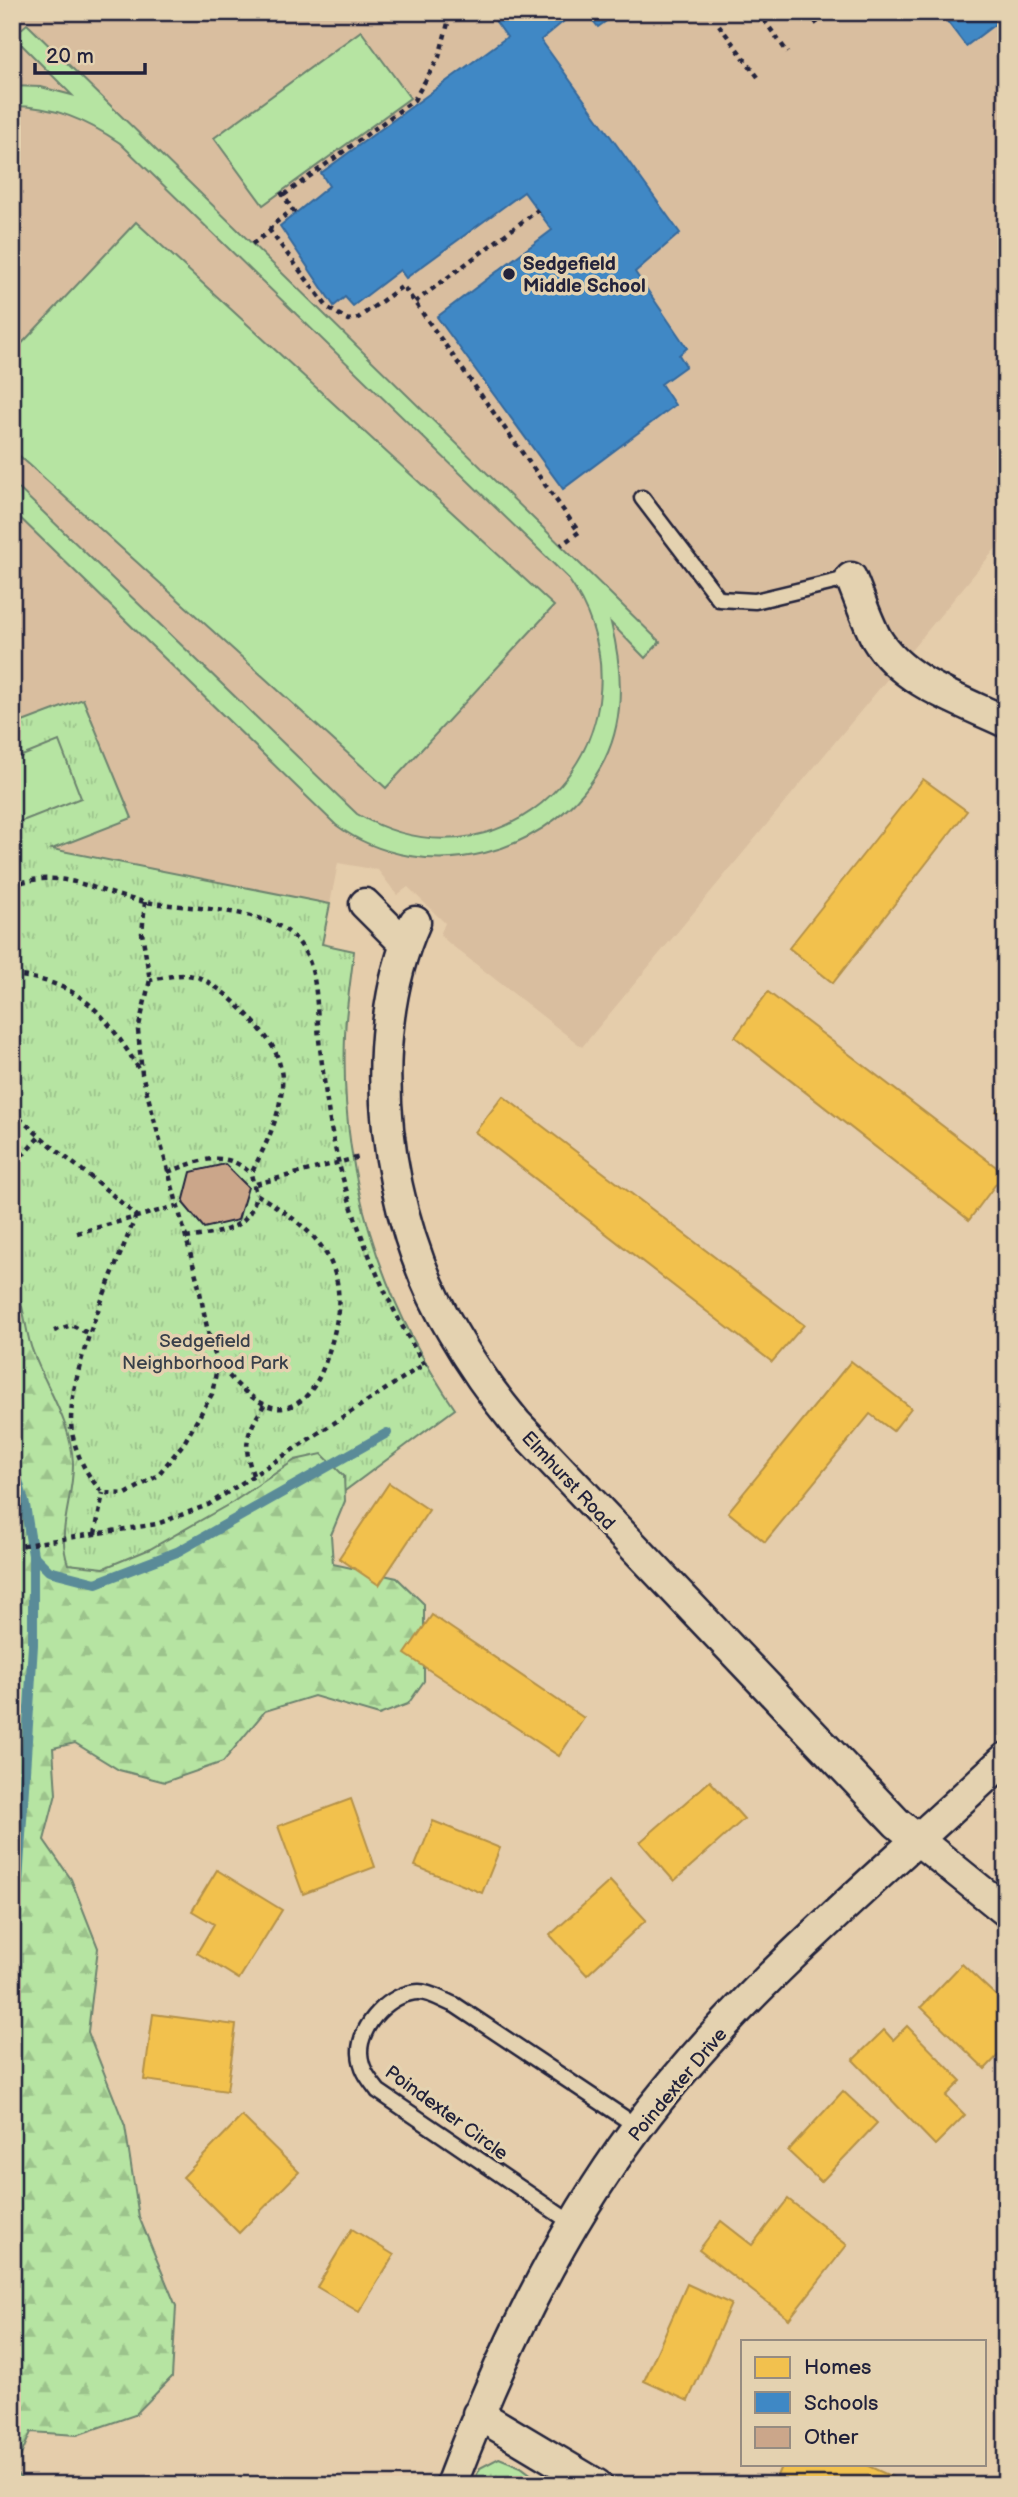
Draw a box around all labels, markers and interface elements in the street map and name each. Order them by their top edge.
scale bar [35,32,145,76]
text: 20 m [46,44,94,69]
place label: Sedgefield Middle School [523,253,646,298]
marker: Sedgefield Middle School [501,266,517,282]
park label: Sedgefield Neighborhood Park [122,1330,289,1375]
street label: Elmhurst Road [516,1427,619,1535]
street label: Poindexter Drive [624,2024,732,2146]
street label: Poindexter Circle [380,2061,512,2166]
legend [741,2340,986,2466]
text: Homes [804,2355,872,2380]
text: Schools [804,2391,878,2416]
text: Other [804,2425,859,2450]

